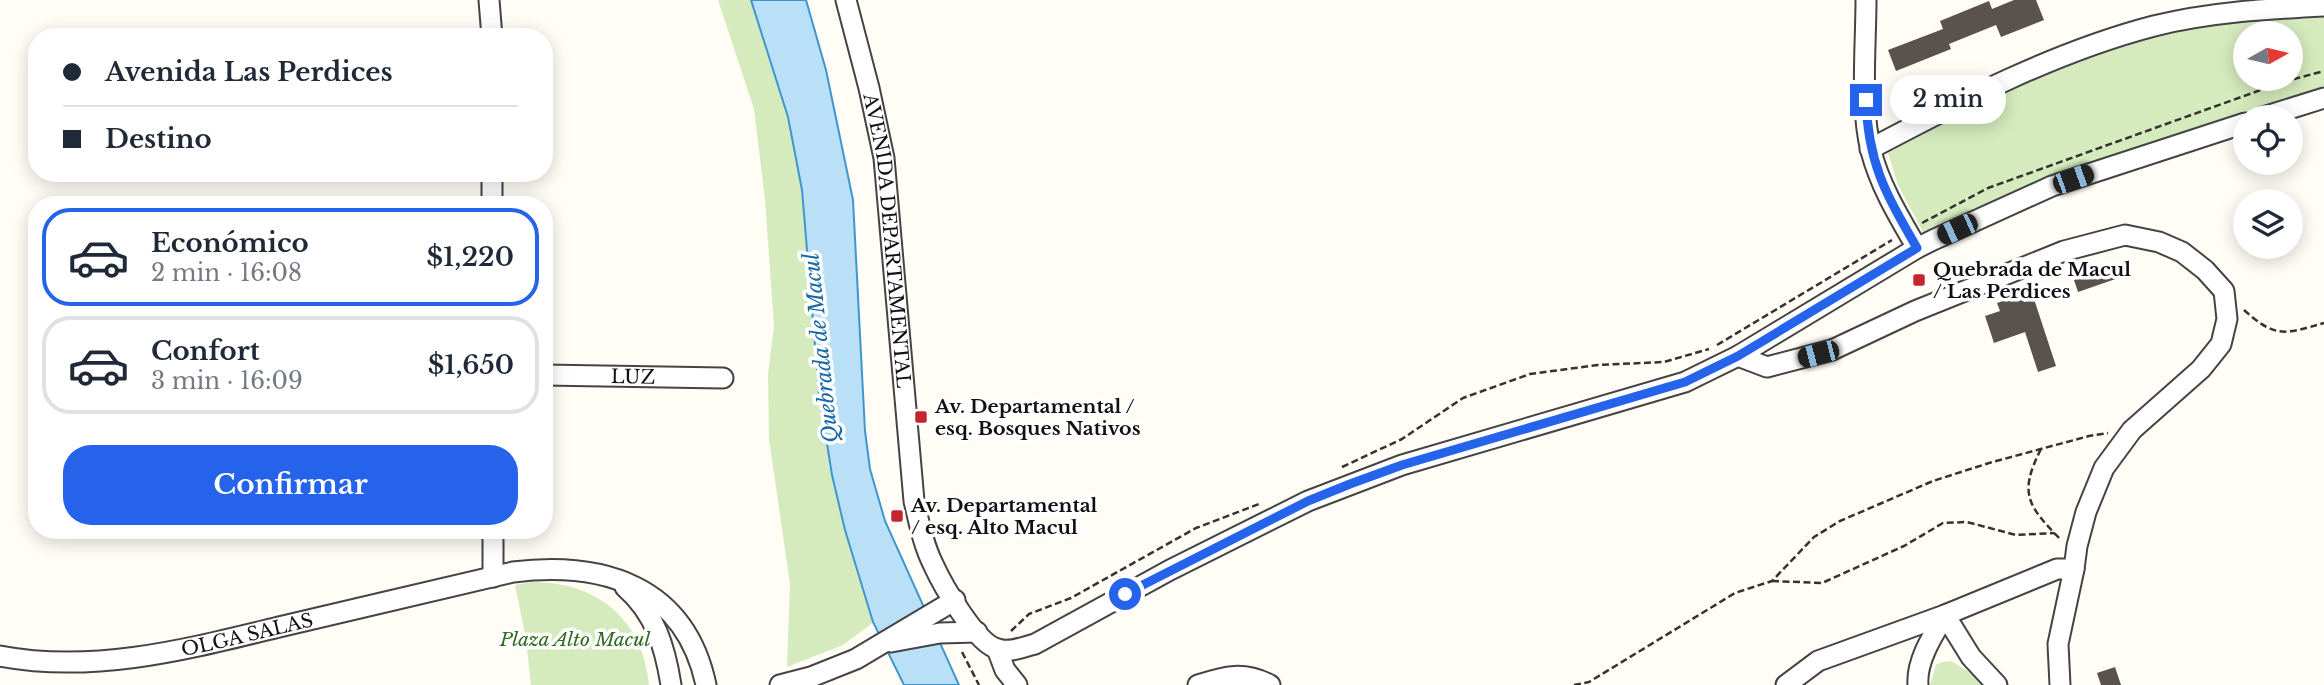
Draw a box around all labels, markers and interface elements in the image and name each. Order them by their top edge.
north arrow [2233,21,2303,91]
map controls [2233,21,2303,259]
text: Avenida Las Perdices [105,56,393,88]
callout: 2 min [1890,76,2006,124]
route end [1850,84,1882,116]
text: 2 min [1913,85,1983,113]
street label: AVENIDA DEPARTAMENTAL [858,90,915,389]
button: locate [2233,105,2303,175]
text: Destino [105,123,212,155]
car [2050,162,2097,196]
button: layers [2233,189,2303,259]
car [1934,211,1981,247]
icon: car [67,226,130,289]
text: Económico [151,227,309,259]
text: $1,220 [427,241,514,273]
water label: Quebrada de Macul [798,251,844,444]
place label: Quebrada de Macul / Las Perdices [1933,258,2131,303]
text: 2 min · 16:08 [151,259,302,287]
marker: Quebrada de Macul / Las Perdices [1911,272,1927,288]
icon: car [67,334,130,397]
text: Confort [151,335,260,367]
car [1795,338,1842,370]
text: $1,650 [428,349,514,381]
street label: LUZ [611,365,655,389]
text: 3 min · 16:09 [151,367,303,395]
place label: Av. Departamental / esq. Bosques Nativos [934,395,1141,440]
marker: Av. Departamental / esq. Bosques Nativos [913,409,929,425]
button: Confirmar [63,445,518,525]
place label: Av. Departamental / esq. Alto Macul [910,494,1098,539]
marker: Av. Departamental / esq. Alto Macul [889,508,905,524]
route start [1109,578,1141,610]
street label: OLGA SALAS [179,608,315,661]
park label: Plaza Alto Macul [499,628,650,651]

